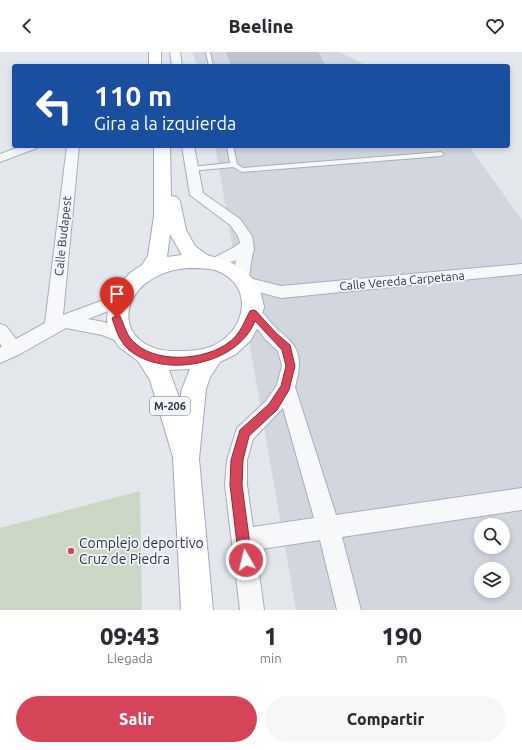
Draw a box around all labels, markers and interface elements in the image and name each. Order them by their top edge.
icon: back [16,15,38,37]
icon: heart [484,15,506,37]
text: Beeline [228,16,294,36]
icon: left [28,80,80,132]
text: 110 m [94,80,172,111]
text: Gira a la izquierda [94,113,236,133]
street label: Calle Budapest [52,195,73,277]
street label: Calle Vereda Carpetana [339,269,465,292]
pin [100,277,134,318]
icon: arrive [106,283,128,305]
road number: M-206 [150,397,190,415]
map controls [474,518,510,598]
button: search [474,518,510,554]
place label: Complejo deportivo Cruz de Piedra [79,535,204,567]
position arrow [225,539,267,581]
marker: Complejo deportivo Cruz de Piedra [66,546,76,556]
button: layers [474,562,510,598]
text: 09:43 [100,623,160,650]
text: 1 [264,623,277,650]
text: 190 [382,623,422,650]
text: Llegada [107,651,153,665]
text: min [260,651,282,665]
text: m [396,651,407,665]
button: Salir [16,696,257,742]
button: Compartir [265,696,506,742]

